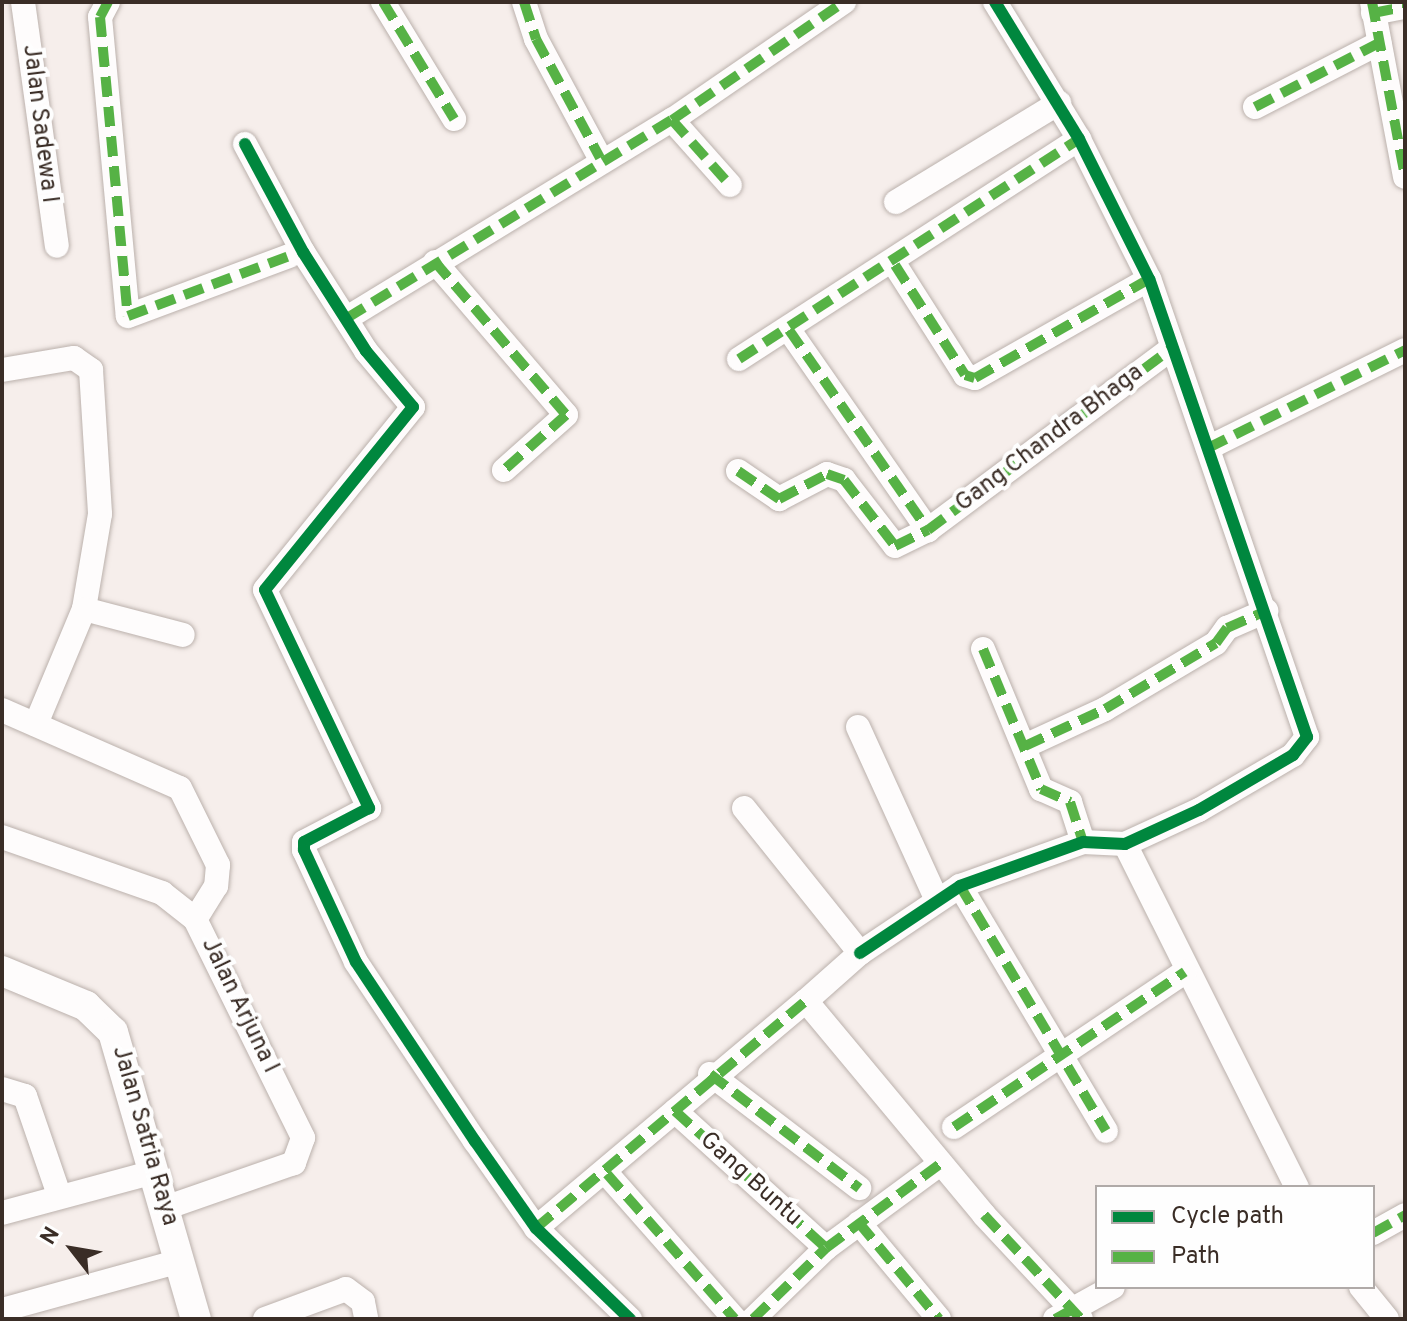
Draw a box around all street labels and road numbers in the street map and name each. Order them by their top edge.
street label: Jalan Sadewa I [15,43,63,205]
street label: Gang Chandra Bhaga [950,359,1150,519]
street label: Jalan Arjuna I [194,933,284,1079]
street label: Jalan Satria Raya [105,1043,183,1229]
street label: Gang Buntu [693,1127,807,1233]

